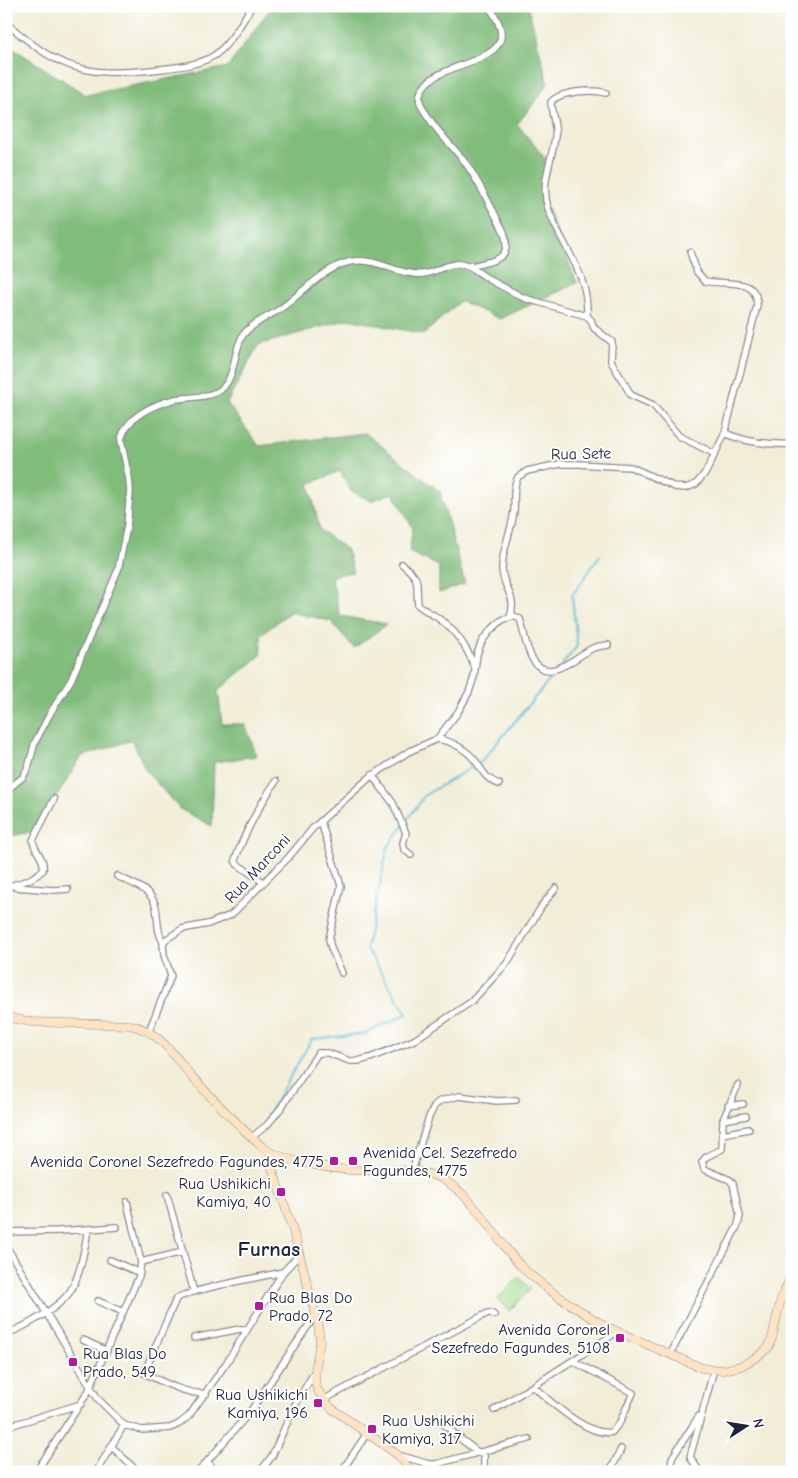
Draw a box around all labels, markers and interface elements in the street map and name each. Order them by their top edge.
street label: Rua Sete [551,444,611,464]
street label: Rua Marconi [221,831,294,907]
place label: Avenida Cel. Sezefredo Fagundes, 4775 [363,1144,517,1180]
place label: Avenida Coronel Sezefredo Fagundes, 4775 [30,1153,324,1171]
marker: Avenida Coronel Sezefredo Fagundes, 4775 [328,1155,340,1167]
marker: Avenida Cel. Sezefredo Fagundes, 4775 [347,1155,359,1167]
place label: Rua Ushikichi Kamiya, 40 [178,1175,271,1211]
marker: Rua Ushikichi Kamiya, 40 [275,1186,287,1198]
district label: Furnas [238,1237,300,1261]
place label: Rua Blas Do Prado, 72 [269,1289,353,1325]
marker: Rua Blas Do Prado, 72 [253,1300,265,1312]
place label: Avenida Coronel Sezefredo Fagundes, 5108 [432,1321,610,1357]
marker: Avenida Coronel Sezefredo Fagundes, 5108 [614,1332,626,1344]
place label: Rua Blas Do Prado, 549 [83,1345,167,1381]
marker: Rua Blas Do Prado, 549 [67,1356,79,1368]
place label: Rua Ushikichi Kamiya, 196 [215,1386,308,1422]
marker: Rua Ushikichi Kamiya, 196 [312,1397,324,1409]
north arrow [720,1400,770,1450]
place label: Rua Ushikichi Kamiya, 317 [382,1412,475,1448]
text: N [749,1417,767,1430]
marker: Rua Ushikichi Kamiya, 317 [366,1423,378,1435]

